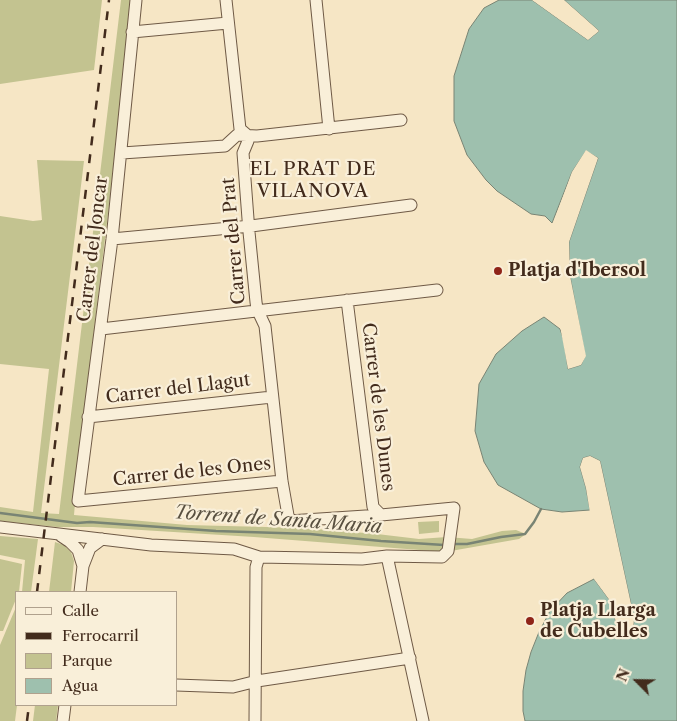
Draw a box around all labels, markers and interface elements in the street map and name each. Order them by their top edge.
district label: EL PRAT DE VILANOVA [248,159,378,203]
street label: Carrer del Joncar [73,175,113,323]
street label: Carrer del Prat [218,177,250,305]
place label: Platja d'Ibersol [508,260,646,282]
marker: Platja d'Ibersol [492,265,504,277]
street label: Carrer de les Dunes [357,322,399,492]
street label: Carrer del Llagut [104,369,252,409]
street label: Carrer de les Ones [112,453,272,491]
water label: Torrent de Santa Maria [173,501,383,539]
legend [15,591,178,706]
place label: Platja Llarga de Cubelles [540,600,656,642]
text: Calle [62,601,99,620]
marker: Platja Llarga de Cubelles [524,615,536,627]
text: Ferrocarril [62,626,139,645]
text: Parque [62,651,112,670]
north arrow [612,656,662,706]
text: N [613,666,634,684]
text: Agua [62,676,98,695]

